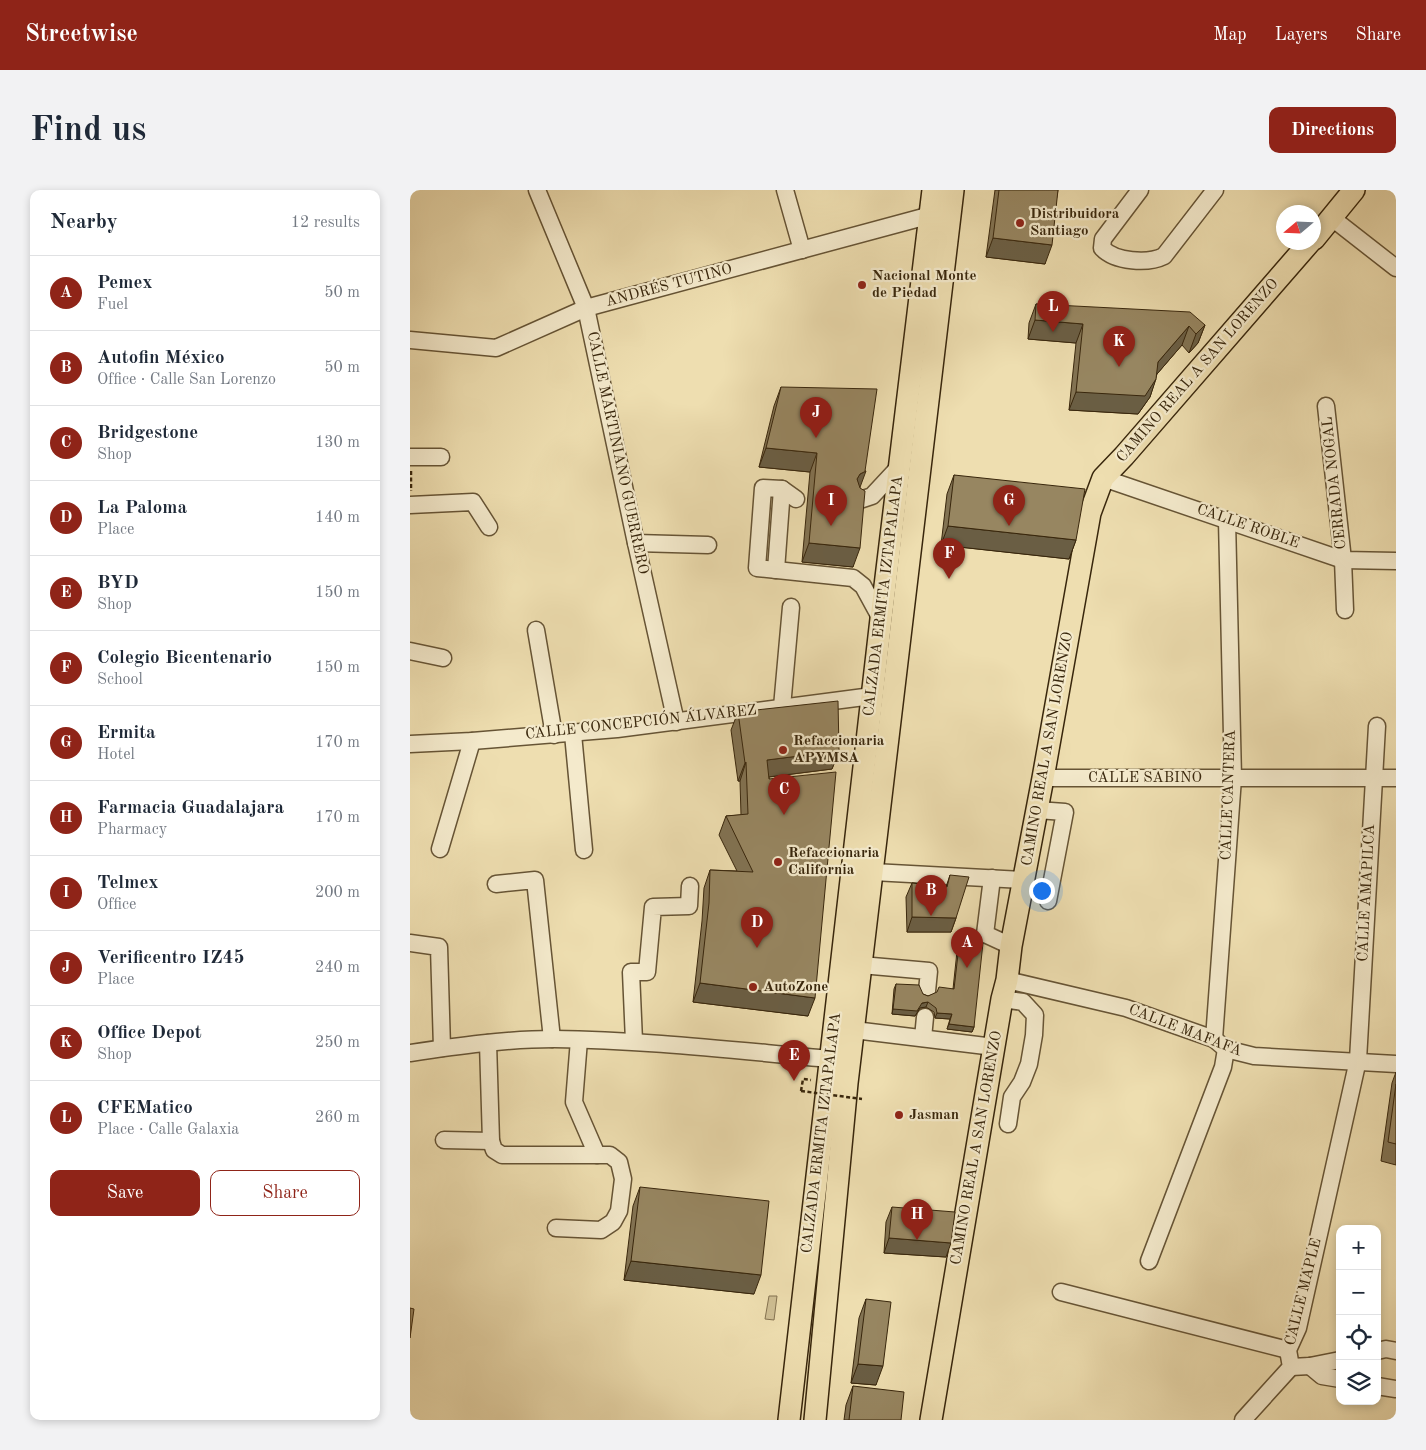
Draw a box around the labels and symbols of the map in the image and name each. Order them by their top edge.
north arrow [1276,205,1321,250]
place label: Distribuidora Santiago [1030,207,1120,239]
marker: Distribuidora Santiago [1014,217,1026,229]
street label: ANDRÉS TUTINO [603,259,734,310]
place label: Nacional Monte de Piedad [872,269,977,301]
street label: CAMINO REAL A SAN LORENZO [1114,276,1282,466]
marker: Nacional Monte de Piedad [856,279,868,291]
pin: L [1037,291,1069,332]
pin: K [1103,326,1135,367]
street label: CALLE MARTINIANO GUERRERO [584,330,650,576]
pin: J [800,397,832,438]
street label: CERRADA NOGAL [1321,416,1349,550]
street label: CALZADA ERMITA IZTAPALAPA [862,474,906,717]
pin: I [815,485,847,526]
pin: G [993,485,1025,526]
street label: CALLE ROBLE [1195,502,1301,552]
pin: F [933,538,965,579]
street label: CAMINO REAL A SAN LORENZO [1020,631,1076,867]
street label: CALLE CONCEPCIÓN ÁLVAREZ [524,699,758,743]
street label: CALLE CANTERA [1219,729,1239,861]
place label: Refaccionaria APYMSA [793,734,885,766]
marker: Refaccionaria APYMSA [777,744,789,756]
street label: CALLE SABINO [1088,771,1202,786]
pin: C [768,774,800,815]
street label: CALLE AMAPILCA [1356,823,1378,962]
place label: Refaccionaria California [788,846,880,878]
marker: Refaccionaria California [772,856,784,868]
pin: B [915,875,947,916]
your location [1029,878,1055,904]
pin: D [741,907,773,948]
pin: A [951,927,983,968]
place label: AutoZone [763,980,828,995]
marker: AutoZone [747,981,759,993]
street label: CALLE MAFAFA [1126,1002,1244,1060]
street label: CALZADA ERMITA IZTAPALAPA [800,1011,844,1254]
street label: CAMINO REAL A SAN LORENZO [949,1030,1005,1266]
pin: E [778,1040,810,1081]
place label: Jasman [909,1108,959,1123]
marker: Jasman [893,1109,905,1121]
pin: H [901,1199,933,1240]
street label: CALLE MAPLE [1283,1237,1325,1347]

